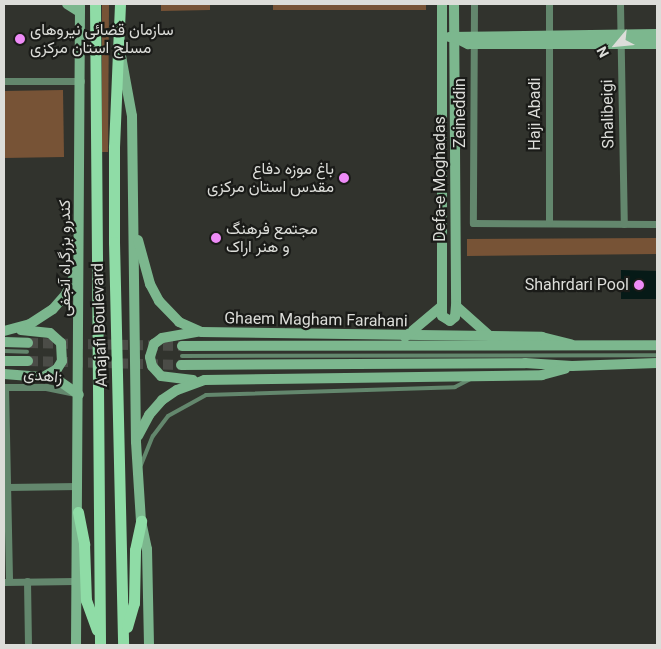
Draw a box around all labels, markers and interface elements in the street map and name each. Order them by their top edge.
place label: سازمان قضائی نیروهای مسلح استان مرکزی [30,20,174,58]
north arrow [591,20,641,70]
marker: سازمان قضائی نیروهای مسلح استان مرکزی [14,33,26,45]
text: N [593,44,612,60]
street label: Zeineddin [450,78,470,148]
street label: Haji Abadi [525,78,545,150]
street label: Shalibeigi [598,79,618,149]
street label: Defa-e Moghadas [430,116,450,242]
place label: باغ موزه دفاع مقدس استان مرکزی [207,159,334,197]
marker: باغ موزه دفاع مقدس استان مرکزی [338,172,350,184]
street label: کندرو بزرگراه آنجفی [55,200,75,316]
place label: مجتمع فرهنگ و هنر اراک [226,219,318,257]
marker: مجتمع فرهنگ و هنر اراک [210,232,222,244]
street label: Anajafi Boulevard [88,263,112,387]
place label: Shahrdari Pool [525,275,629,295]
marker: Shahrdari Pool [633,279,645,291]
street label: Ghaem Magham Farahani [224,309,408,331]
street label: زاهدی [23,364,63,388]

